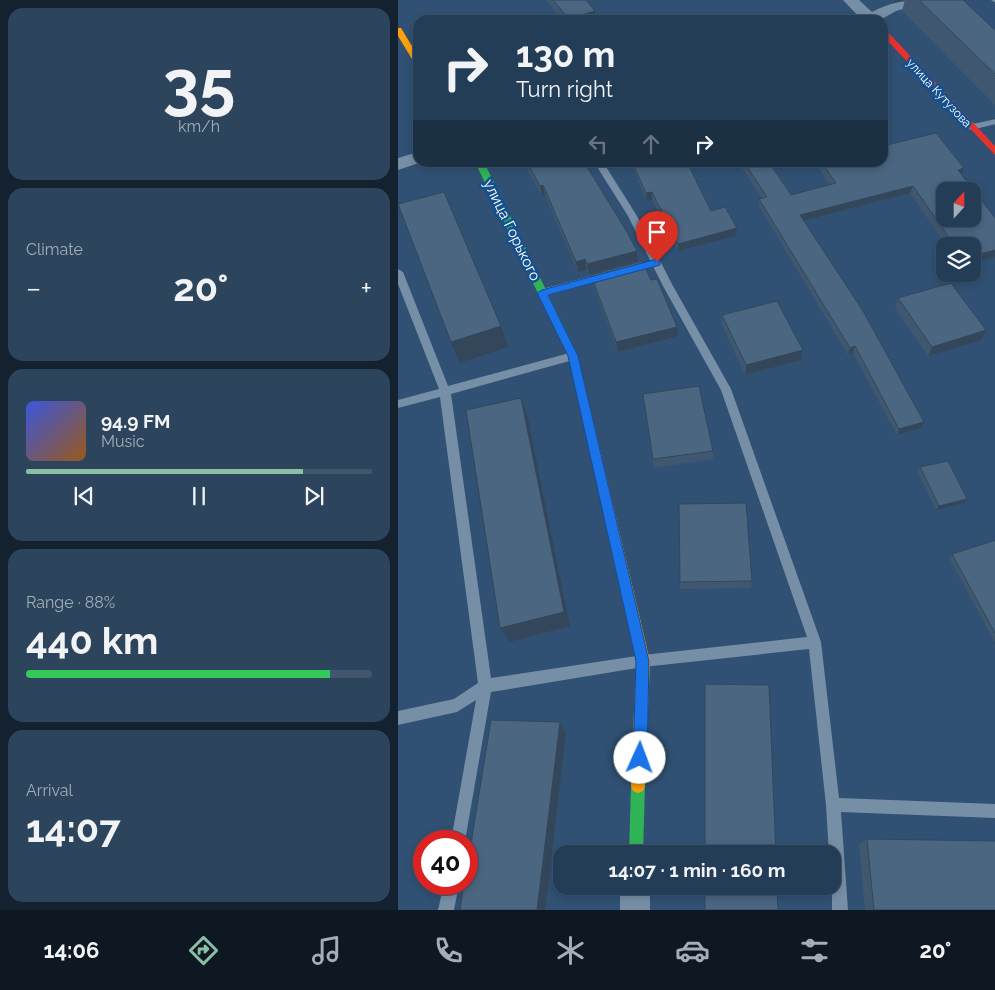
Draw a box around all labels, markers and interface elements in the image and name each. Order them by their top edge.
text: 130 m [516,34,615,75]
icon: right [433,35,498,100]
text: 35 [163,46,235,122]
street label: улица Кутузова [904,56,974,130]
text: Turn right [516,76,613,102]
text: km/h [178,117,220,136]
icon: left [584,130,612,158]
icon: ahead [637,130,665,158]
icon: right [690,130,718,158]
street label: улица Горького [480,176,544,284]
north arrow [936,182,980,228]
map controls [936,182,981,282]
pin [636,211,678,262]
icon: arrive [643,218,671,246]
button: layers [936,237,981,282]
text: Climate [26,240,83,259]
text: 20° [173,265,228,310]
text: − [26,272,41,305]
text: + [360,272,372,305]
text: 94.9 FM [101,410,170,432]
text: Music [101,432,145,451]
icon: previous [70,482,98,510]
icon: pause [185,482,213,510]
icon: next [300,482,328,510]
text: Range · 88% [26,593,115,612]
text: 440 km [26,618,158,663]
position arrow [613,731,665,783]
text: Arrival [26,781,73,800]
text: 14:07 [26,806,121,851]
speed limit sign: 40 [413,830,478,895]
text: 14:07 · 1 min · 160 m [609,859,785,881]
icon: directions [186,933,221,968]
icon: music [309,933,344,968]
icon: phone [431,933,466,968]
icon: climate [553,933,588,968]
icon: car [675,933,710,968]
icon: filters [797,933,832,968]
text: 14:06 [44,937,99,963]
text: 20° [920,937,951,963]

